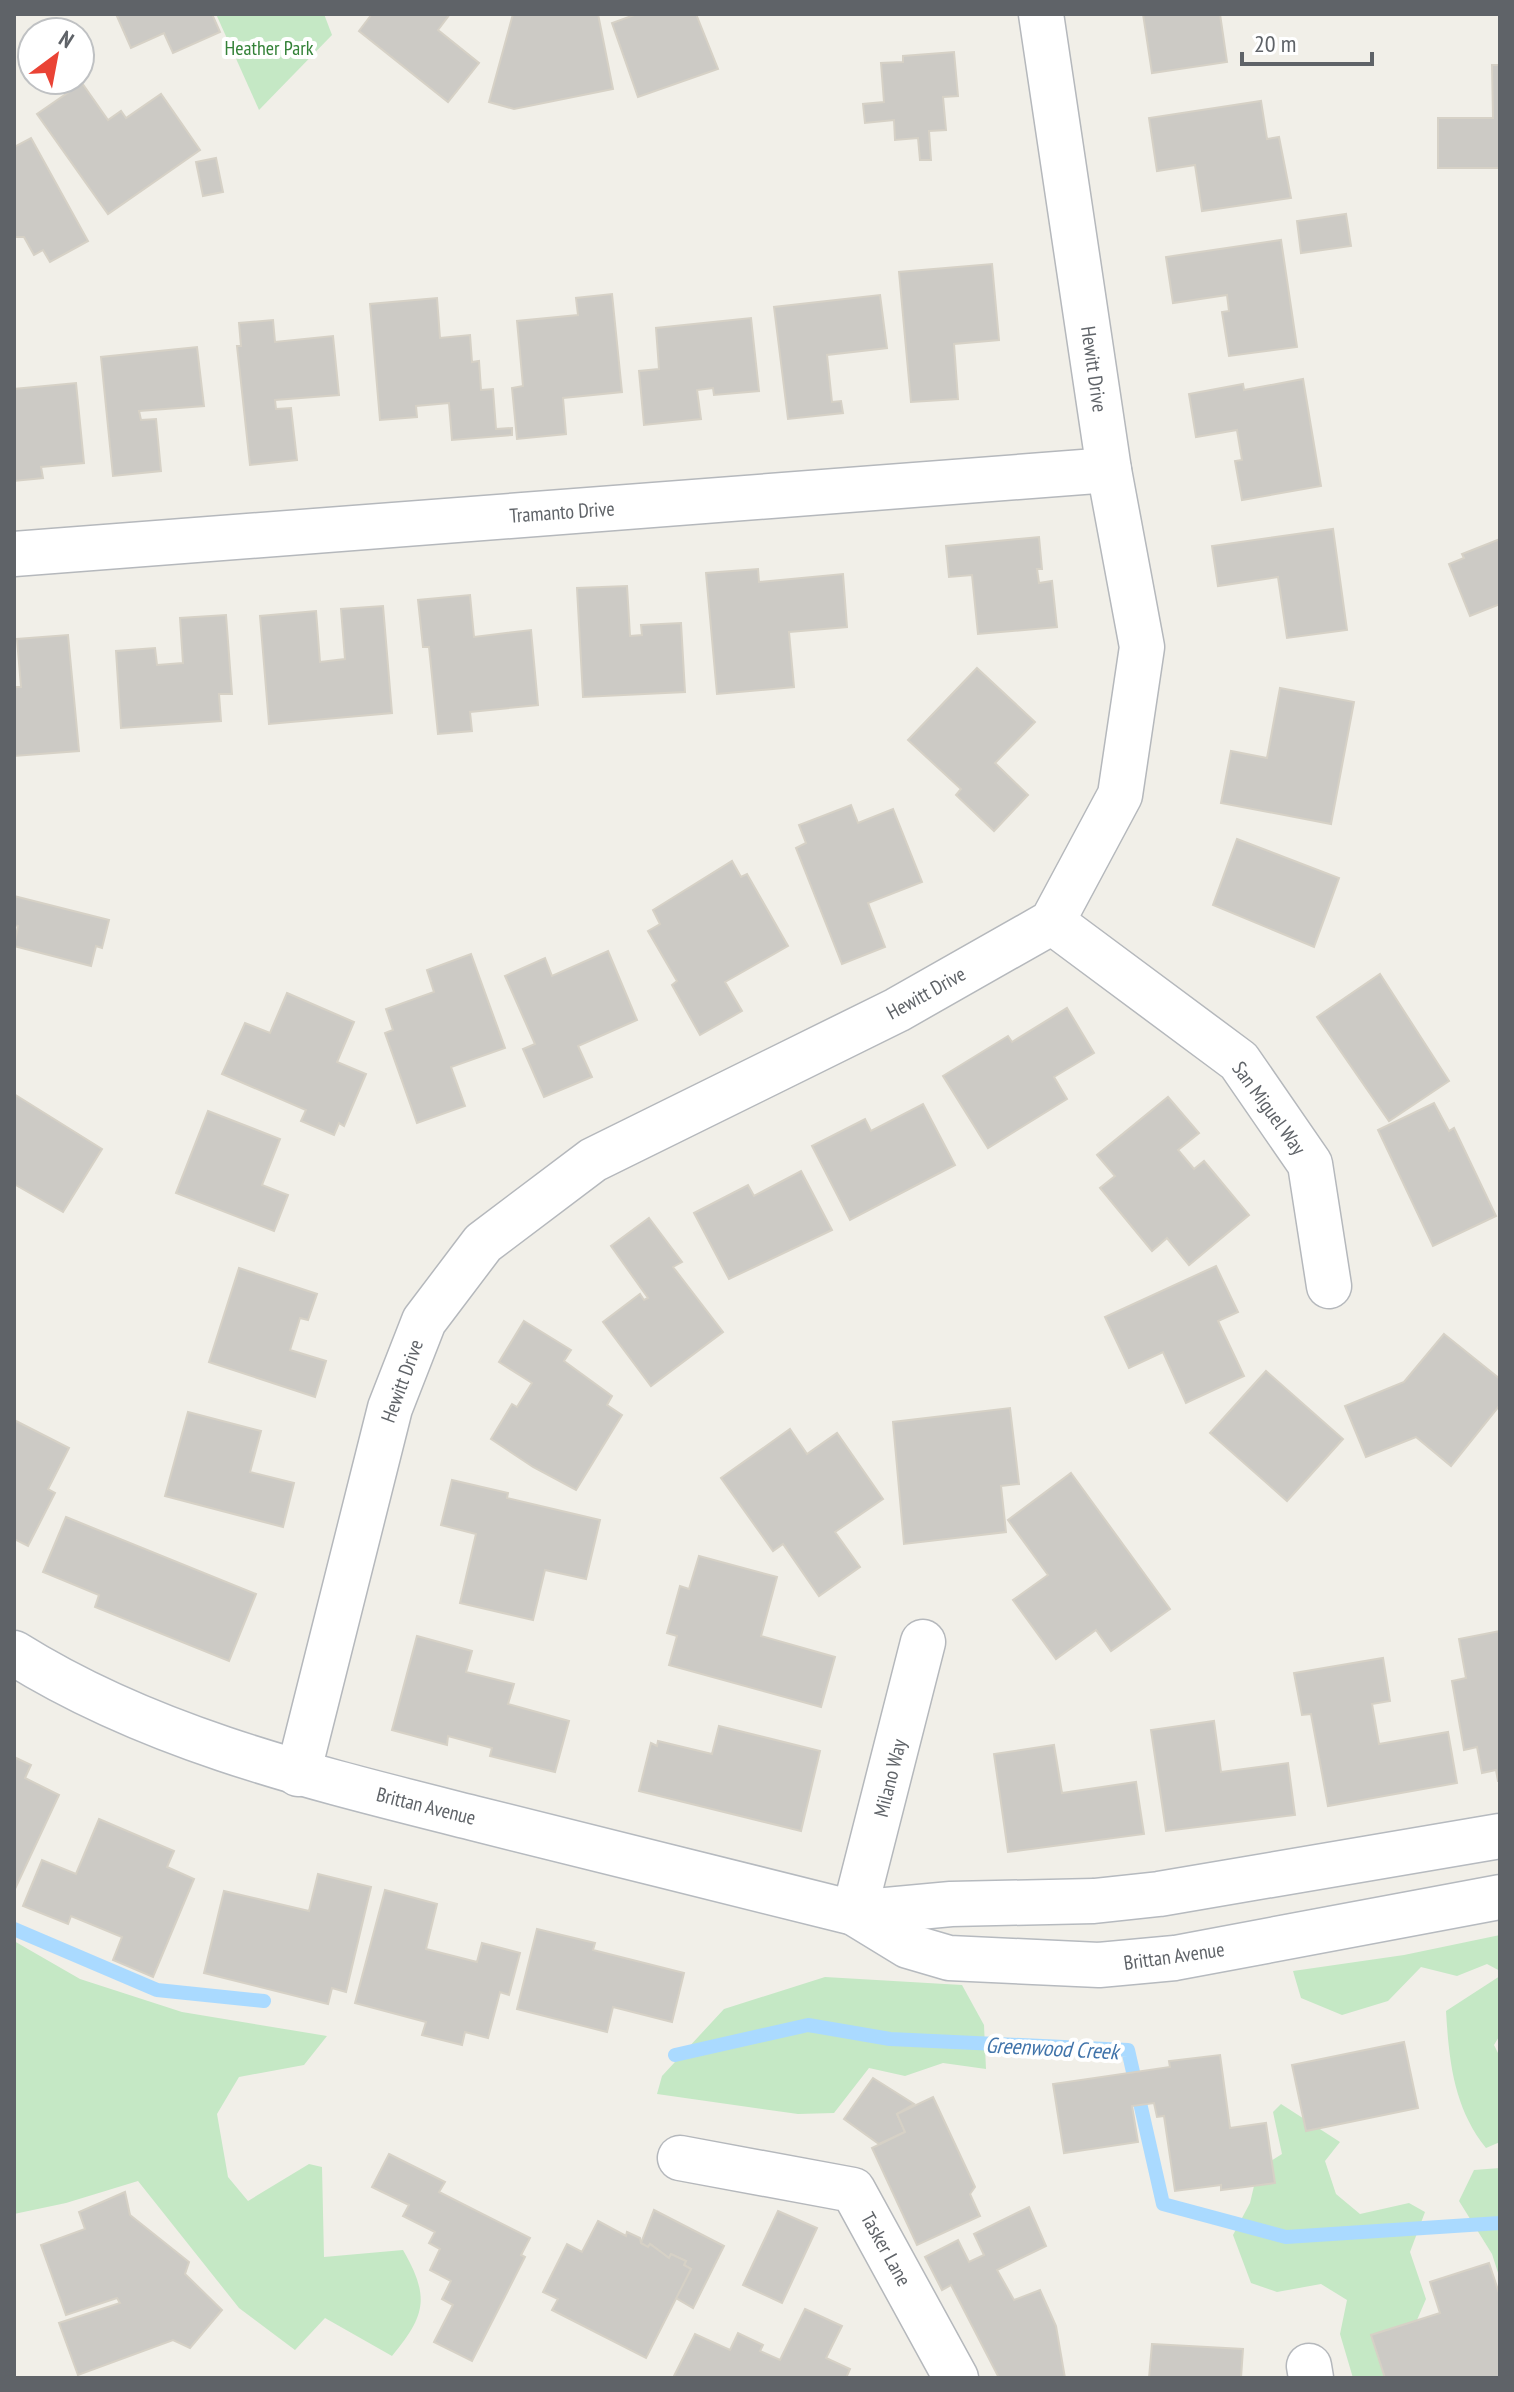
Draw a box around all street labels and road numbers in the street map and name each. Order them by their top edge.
street label: Hewitt Drive [1075,324,1113,414]
street label: Tramanto Drive [509,495,615,529]
street label: Hewitt Drive [882,961,970,1025]
street label: San Miguel Way [1226,1056,1312,1160]
street label: Hewitt Drive [375,1336,429,1426]
street label: Milano Way [868,1736,912,1820]
street label: Brittan Avenue [374,1781,478,1831]
street label: Brittan Avenue [1122,1936,1226,1976]
street label: Tasker Lane [855,2207,917,2291]

